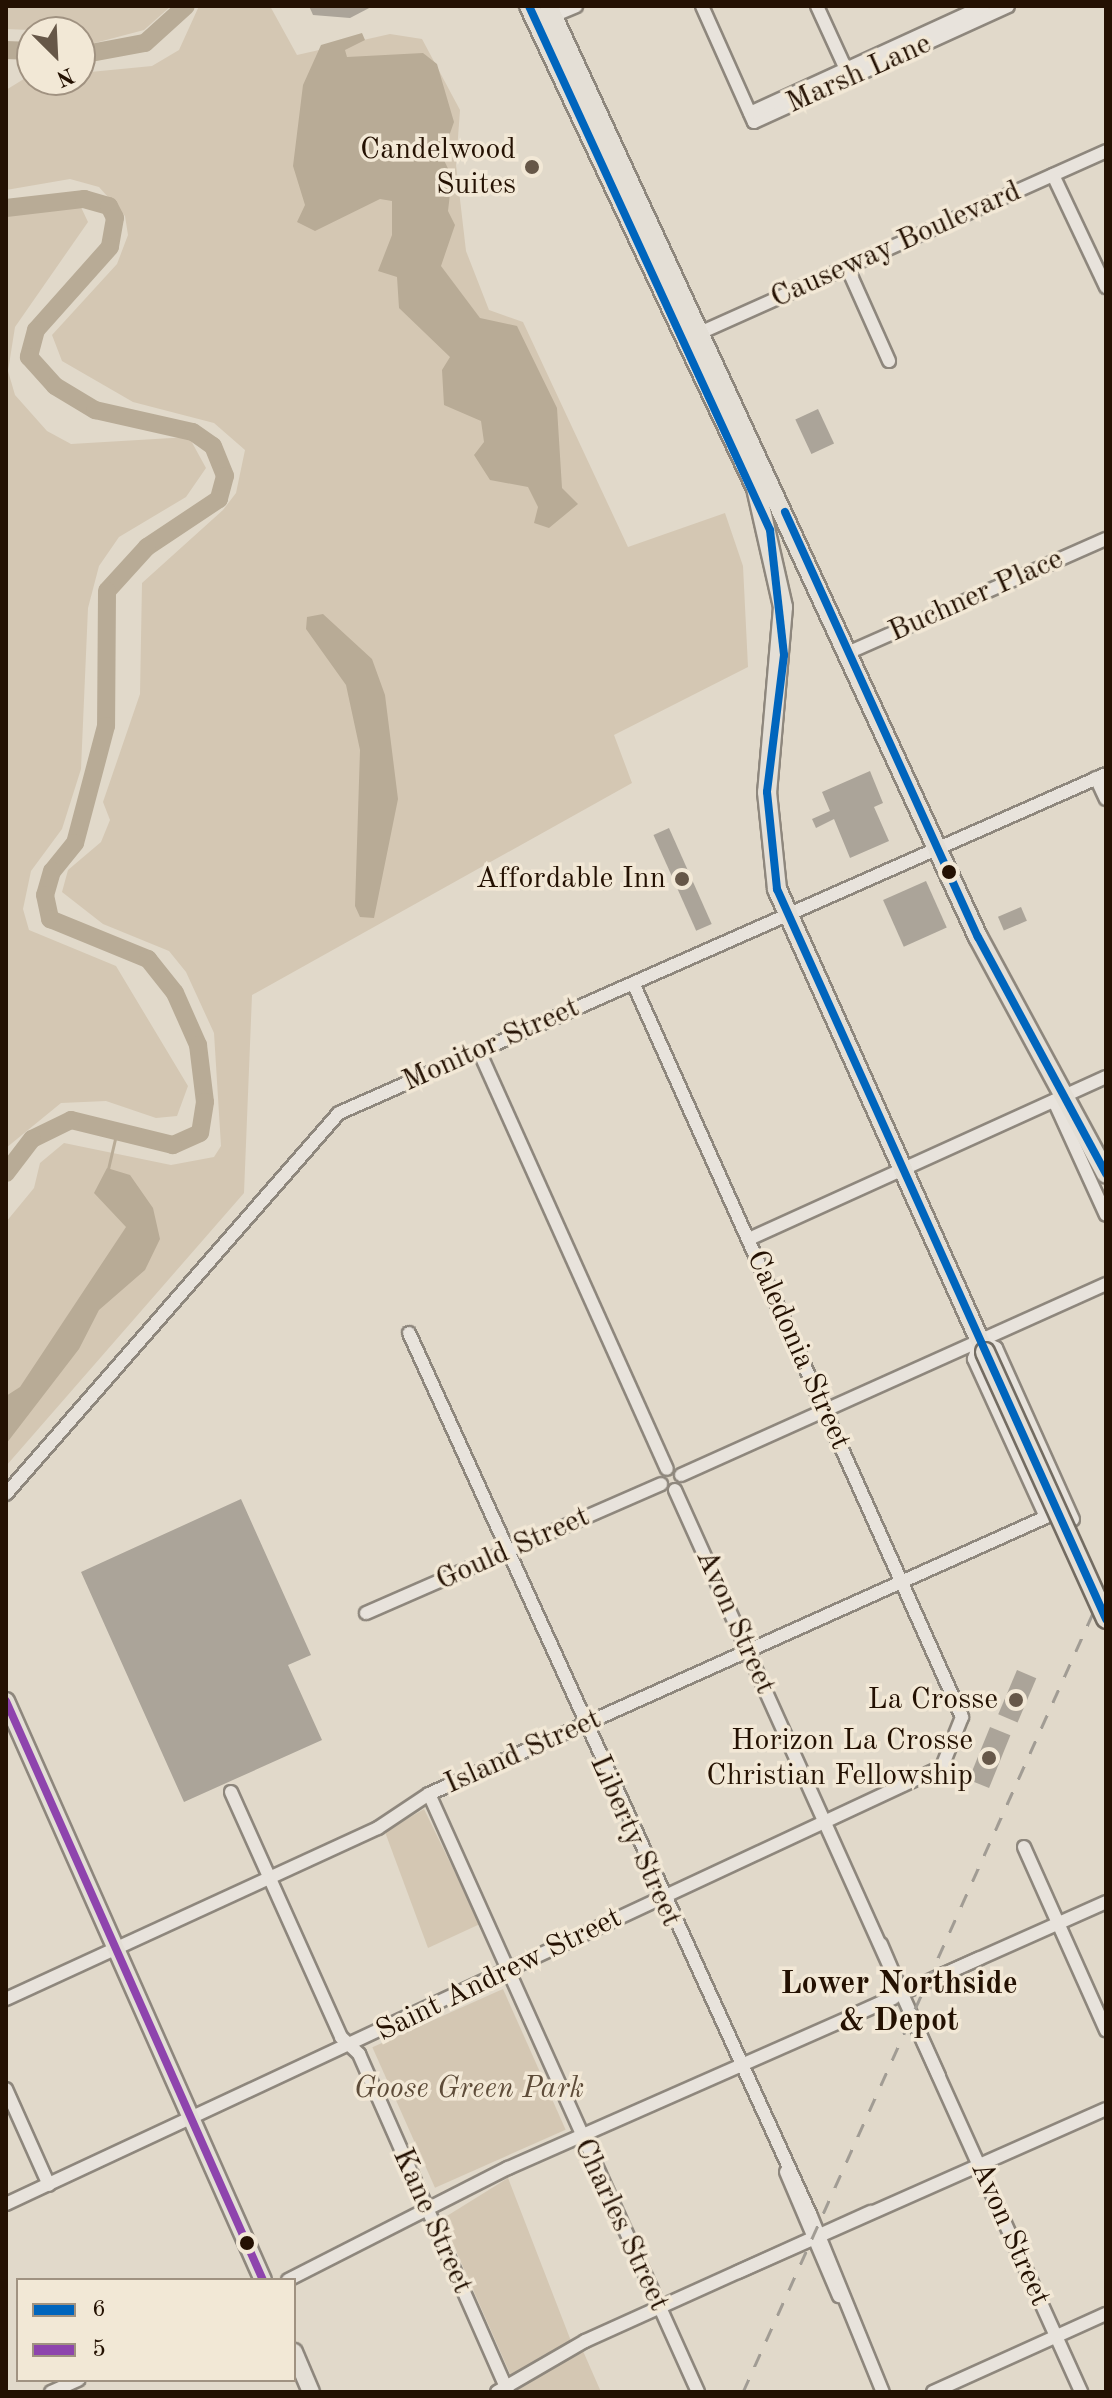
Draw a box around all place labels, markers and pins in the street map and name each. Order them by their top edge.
place label: Candelwood Suites [360,132,516,202]
marker: Candelwood Suites [523,158,541,176]
place label: Affordable Inn [476,861,666,897]
unlabelled marker [941,864,957,880]
marker: Affordable Inn [673,870,691,888]
place label: La Crosse [868,1682,998,1718]
marker: La Crosse [1005,1689,1027,1711]
place label: Horizon La Crosse Christian Fellowship [706,1723,973,1794]
marker: Horizon La Crosse Christian Fellowship [980,1749,998,1767]
unlabelled marker [239,2235,255,2251]

